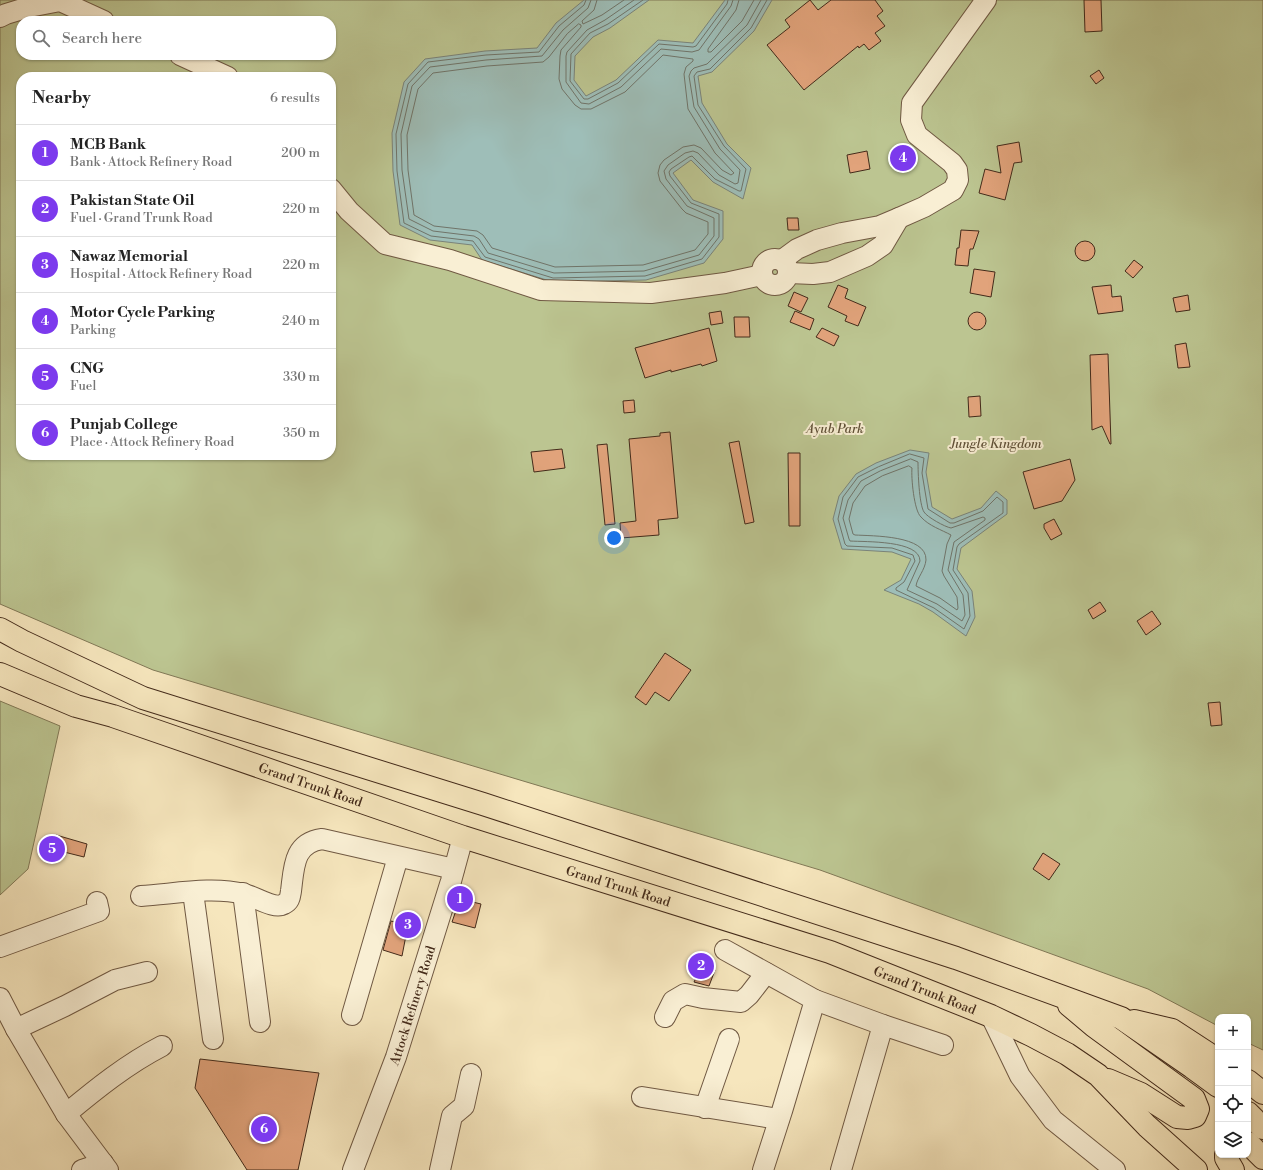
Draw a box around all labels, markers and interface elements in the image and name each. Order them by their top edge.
search box [16,16,336,60]
icon: search [30,27,52,49]
text: Search here [62,29,142,48]
text: Nearby [32,87,91,109]
text: 6 results [270,90,320,106]
text: MCB Bank [70,135,146,154]
pin: 4 [890,143,916,173]
text: 1 [42,145,48,161]
text: 200 m [281,145,320,161]
text: Bank · Attock Refinery Road [70,154,232,170]
text: Pakistan State Oil [70,191,194,210]
text: 2 [41,201,49,217]
text: 220 m [282,201,320,217]
text: Fuel · Grand Trunk Road [70,210,213,226]
text: Nawaz Memorial [70,247,188,266]
text: 3 [41,257,49,273]
text: 220 m [282,257,320,273]
text: Hospital · Attock Refinery Road [70,266,252,282]
text: Motor Cycle Parking [70,303,215,322]
text: 4 [41,313,49,329]
text: 240 m [282,313,320,329]
text: Parking [70,322,116,338]
text: CNG [70,359,104,378]
text: 5 [41,369,49,385]
text: 330 m [283,369,320,385]
text: Fuel [70,378,96,394]
text: Punjab College [70,415,178,434]
park label: Ayub Park [804,421,864,437]
text: 6 [41,425,49,441]
text: 350 m [283,425,320,441]
text: Place · Attock Refinery Road [70,434,234,450]
park label: Jungle Kingdom [948,436,1042,452]
your location [604,528,624,548]
street label: Grand Trunk Road [256,760,365,811]
pin: 5 [39,834,65,864]
street label: Grand Trunk Road [564,863,673,911]
pin: 1 [447,884,473,914]
pin: 3 [395,910,421,940]
street label: Attock Refinery Road [386,943,439,1069]
pin: 2 [688,951,714,981]
street label: Grand Trunk Road [871,963,979,1019]
map controls [1215,1014,1251,1158]
button: + [1215,1014,1251,1050]
button: − [1215,1050,1251,1086]
button: locate [1215,1086,1251,1122]
pin: 6 [251,1114,277,1144]
button: layers [1215,1122,1251,1158]

